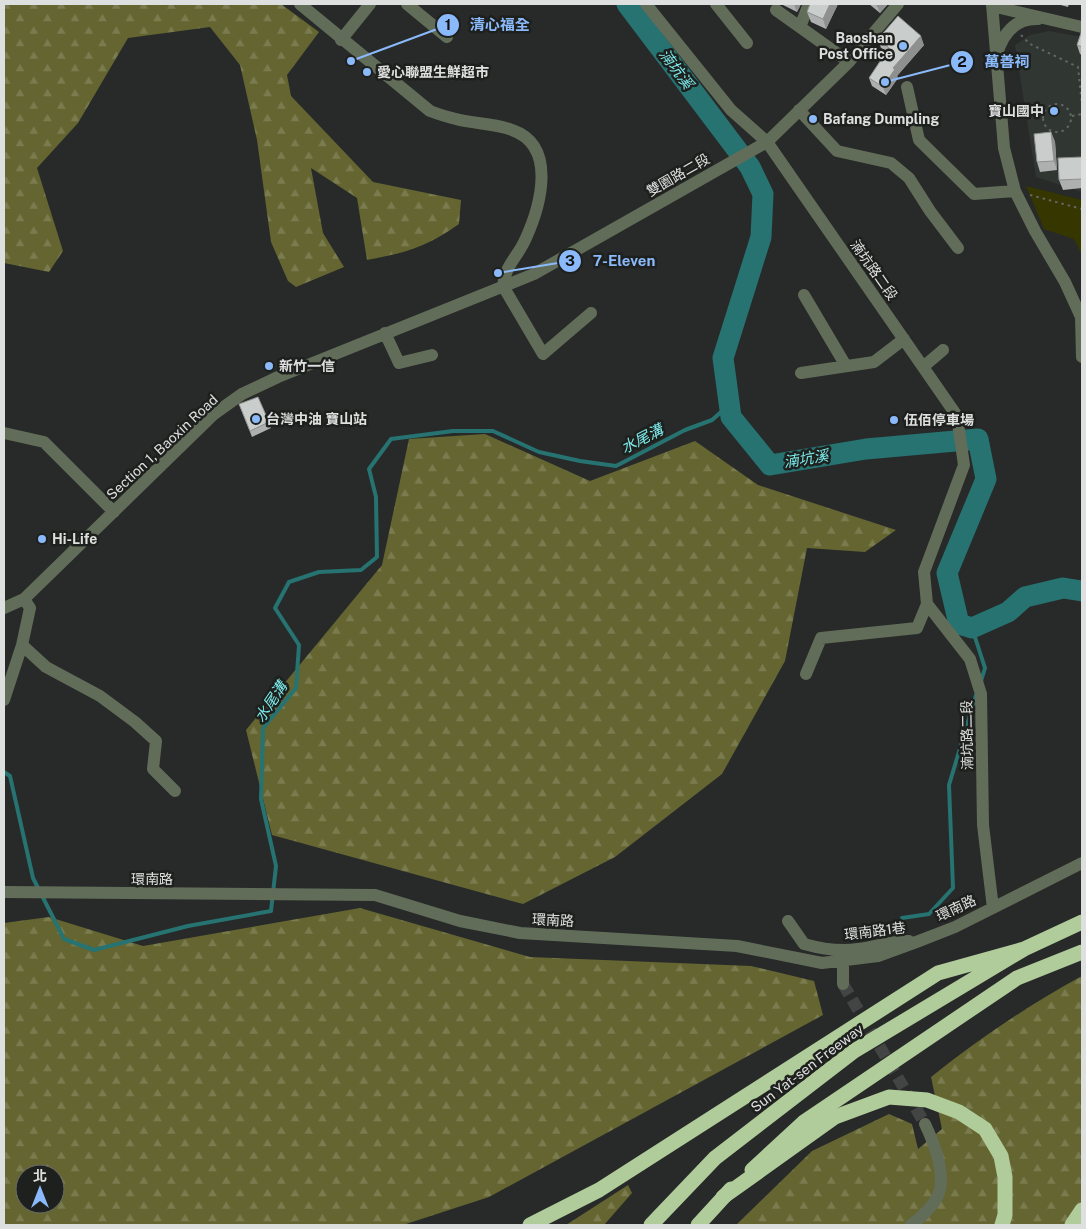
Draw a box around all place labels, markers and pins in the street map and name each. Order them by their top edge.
callout: 清心福全 [435,10,540,40]
place label: Baoshan Post Office [819,30,893,62]
marker: Baoshan Post Office [897,40,909,52]
callout: 萬善祠 [950,47,1040,77]
place label: 愛心聯盟生鮮超市 [377,64,489,80]
marker: 愛心聯盟生鮮超市 [361,66,373,78]
place label: 寶山國中 [988,103,1044,119]
marker: 寶山國中 [1048,105,1060,117]
place label: Bafang Dumpling [823,111,939,127]
marker: Bafang Dumpling [807,113,819,125]
callout: 7-Eleven [558,246,665,276]
place label: 新竹一信 [279,358,335,374]
marker: 新竹一信 [263,360,275,372]
place label: 台灣中油 寶山站 [266,411,367,427]
place label: 伍佰停車場 [904,412,974,428]
marker: 台灣中油 寶山站 [250,413,262,425]
marker: 伍佰停車場 [888,414,900,426]
place label: Hi-Life [52,531,97,547]
marker: Hi-Life [36,533,48,545]

